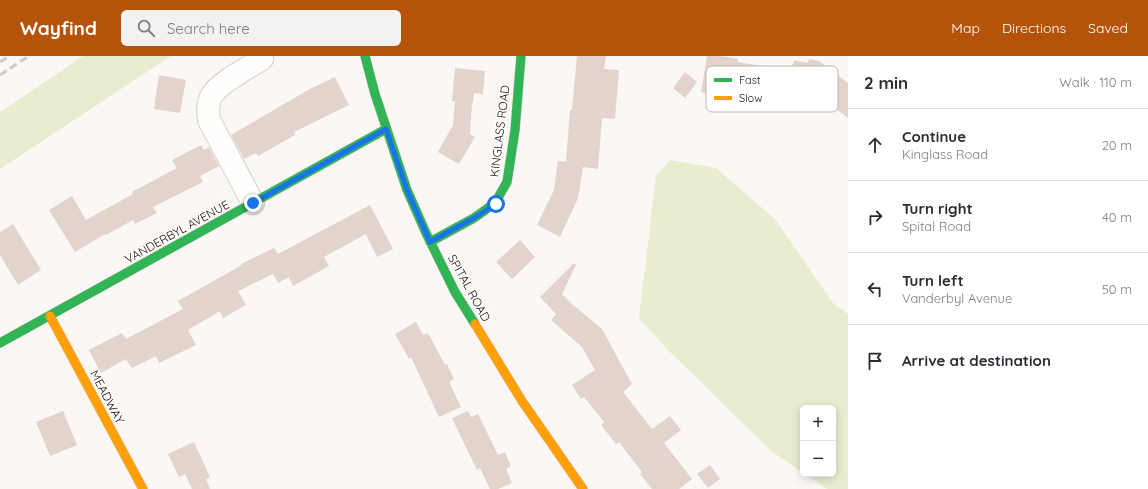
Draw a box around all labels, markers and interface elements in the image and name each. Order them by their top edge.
search box [121,10,401,46]
text: Wayfind [20,16,97,40]
icon: search [135,17,157,39]
text: Search here [167,19,250,38]
text: Map [951,19,980,37]
text: Directions [1002,19,1066,37]
text: Saved [1088,19,1128,37]
legend [706,66,838,112]
text: 2 min [864,72,908,93]
text: Fast [739,73,761,87]
text: Walk · 110 m [1059,74,1132,90]
street label: KINGLASS ROAD [486,84,513,178]
text: Slow [739,91,763,105]
text: Continue [902,127,966,146]
icon: ahead [864,134,886,156]
text: 20 m [1102,137,1132,153]
text: Kinglass Road [902,146,988,162]
route end [244,194,262,212]
route start [487,195,505,213]
street label: VANDERBYL AVENUE [122,197,232,266]
text: Turn right [902,199,973,218]
icon: right [864,206,886,228]
text: 40 m [1102,209,1132,225]
text: Spital Road [902,218,971,234]
street label: SPITAL ROAD [445,252,494,324]
text: Turn left [902,271,964,290]
icon: left [864,278,886,300]
text: 50 m [1102,281,1132,297]
text: Vanderbyl Avenue [902,290,1012,306]
icon: arrive [864,350,886,372]
text: Arrive at destination [902,351,1051,370]
street label: MEADWAY [87,367,128,426]
map controls [800,405,836,477]
button: + [800,405,836,441]
button: − [800,441,836,477]

